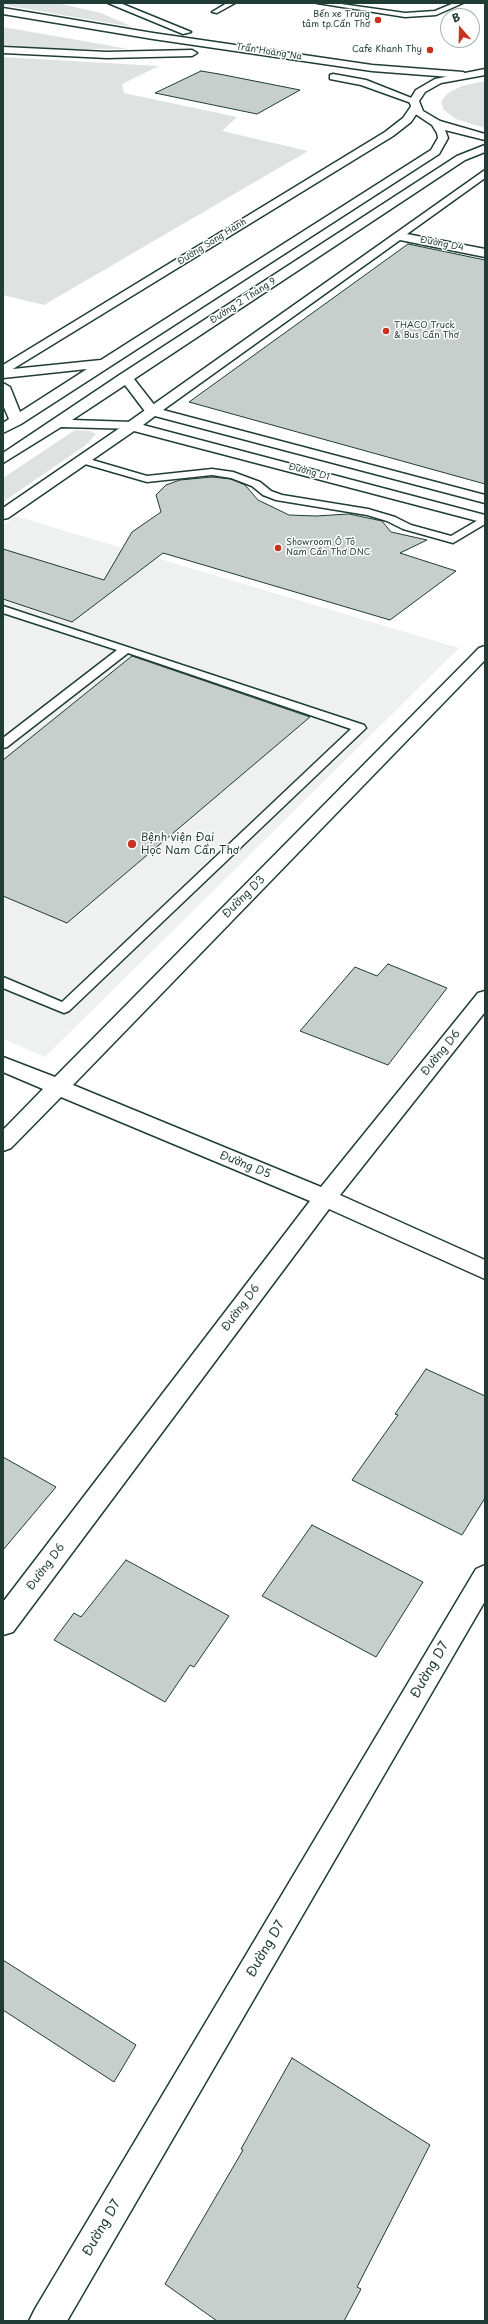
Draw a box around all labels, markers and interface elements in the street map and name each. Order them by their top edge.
north arrow [440,8,480,48]
text: B [450,8,463,26]
place label: Bến xe Trung tâm tp.Cần Thơ [302,10,370,31]
marker: Bến xe Trung tâm tp.Cần Thơ [373,15,383,25]
street label: Trần Hoàng Na [235,41,303,63]
place label: Cafe Khanh Thy [352,45,422,55]
marker: Cafe Khanh Thy [425,45,435,55]
street label: Đường Song Hành [176,216,248,268]
street label: Đường D4 [419,234,465,254]
street label: Đường 2 Tháng 9 [208,276,278,326]
place label: THACO Truck & Bus Cần Thơ [394,321,459,342]
marker: THACO Truck & Bus Cần Thơ [381,326,391,336]
street label: Đường D1 [287,461,331,483]
place label: Showroom Ô Tô Nam Cần Thơ DNC [286,538,371,559]
marker: Showroom Ô Tô Nam Cần Thơ DNC [273,543,283,553]
place label: Bệnh viện Đại Học Nam Cần Thơ [141,831,239,857]
marker: Bệnh viện Đại Học Nam Cần Thơ [126,838,138,850]
street label: Đường D3 [220,873,268,921]
street label: Đường D6 [419,1027,463,1079]
street label: Đường D5 [217,1149,273,1181]
street label: Đường D6 [219,1282,263,1334]
street label: Đường D6 [24,1541,68,1593]
street label: Đường D7 [408,1639,452,1701]
street label: Đường D7 [244,1918,288,1980]
street label: Đường D7 [80,2197,124,2259]

